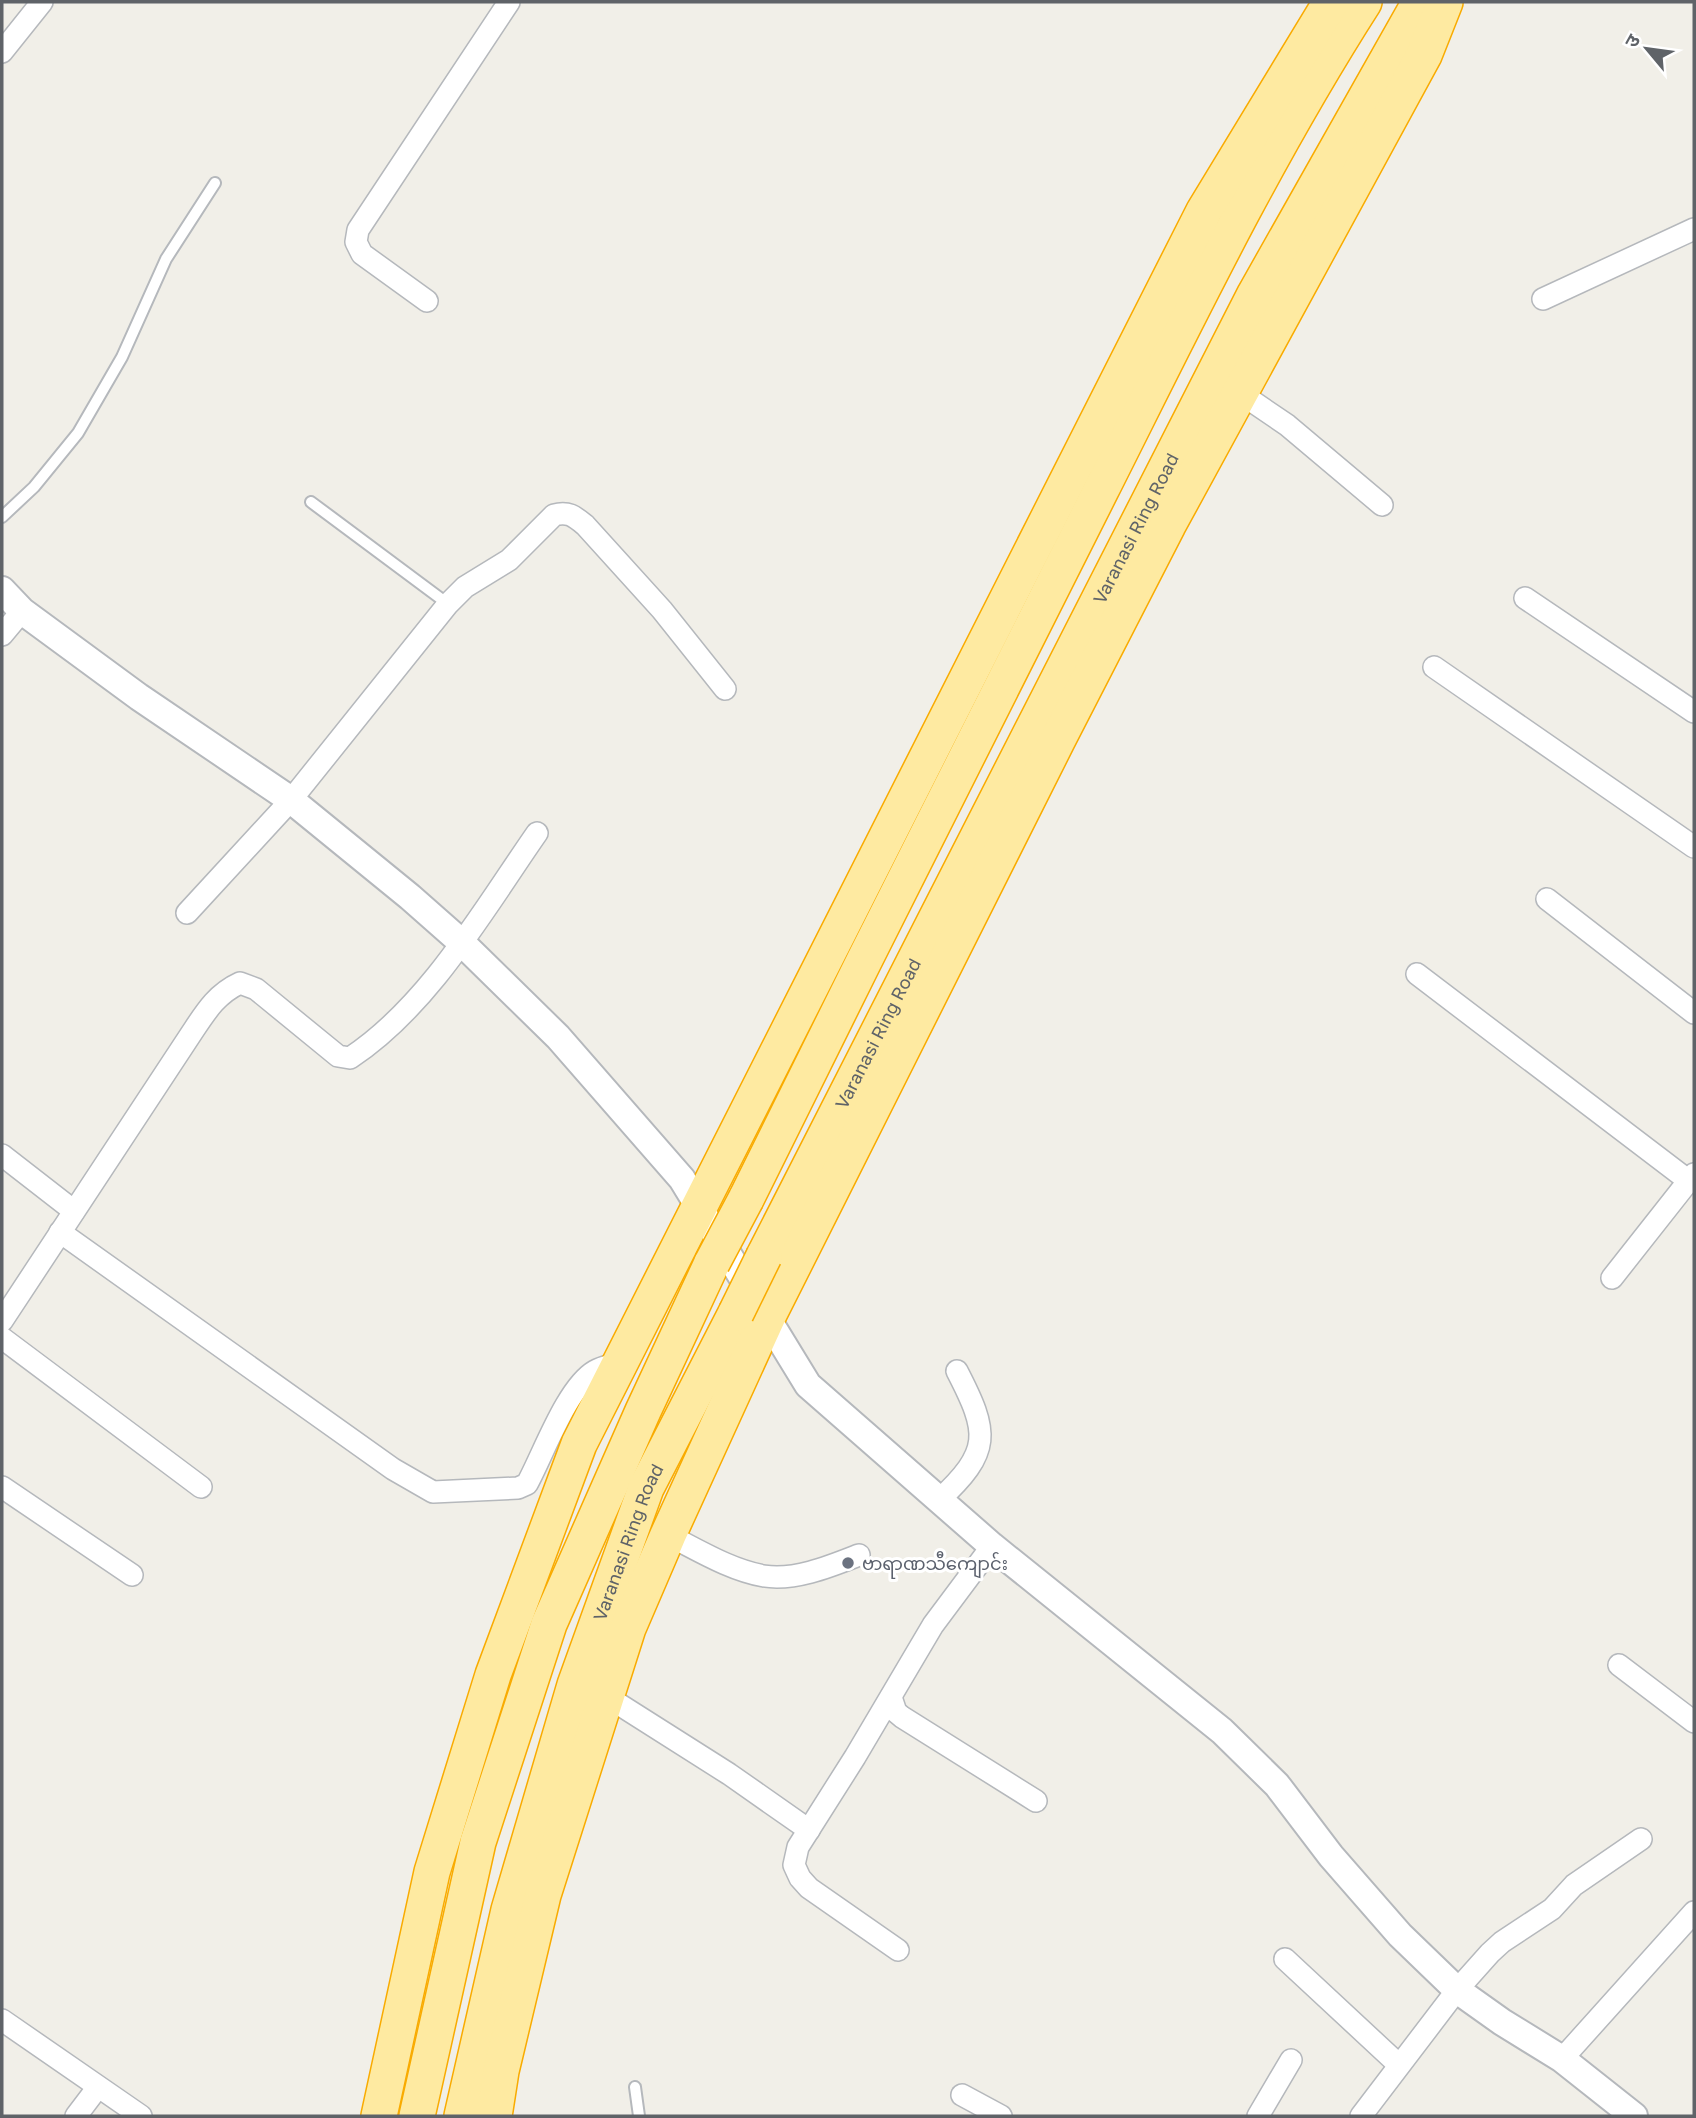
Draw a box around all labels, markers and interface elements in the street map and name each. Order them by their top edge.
north arrow [1612,14,1682,84]
text: उ [1619,29,1645,51]
street label: Varanasi Ring Road [1088,449,1183,607]
street label: Varanasi Ring Road [830,954,925,1112]
street label: Varanasi Ring Road [588,1460,668,1624]
place label: ဗာရာဏသီကျောင်း [862,1550,1008,1579]
marker: ဗာရာဏသီကျောင်း [840,1555,856,1571]

